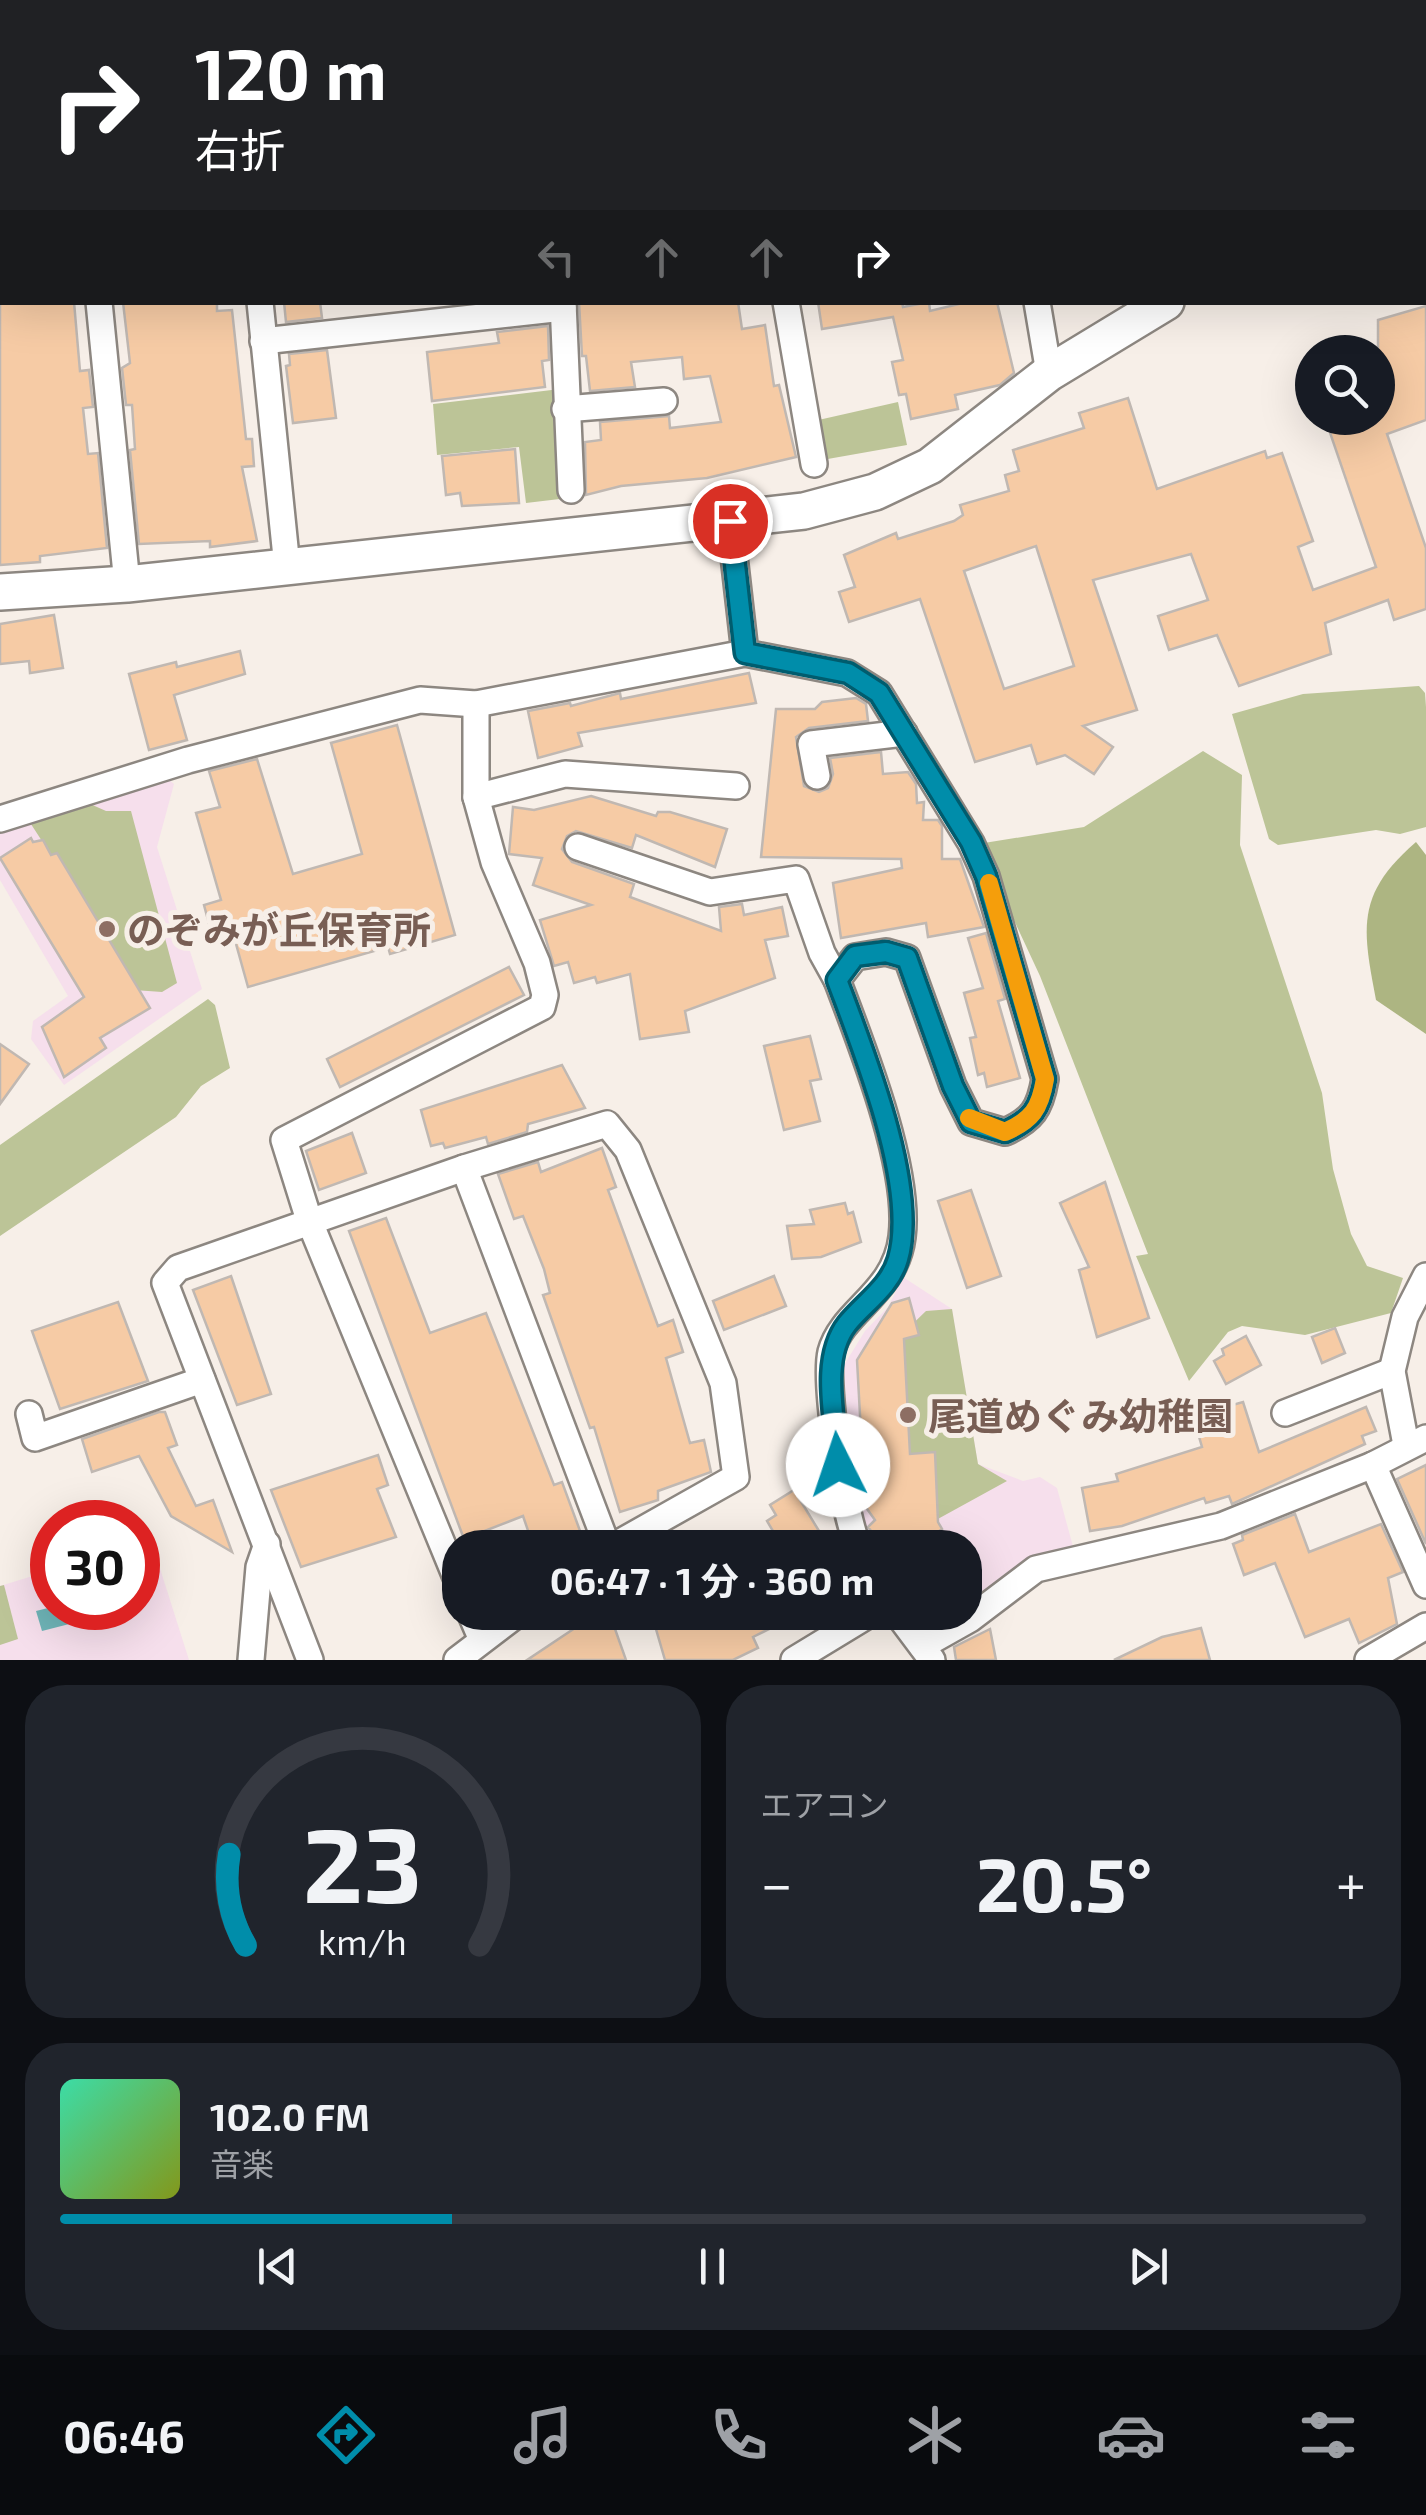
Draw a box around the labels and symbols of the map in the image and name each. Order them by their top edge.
pin [688,479,773,564]
place label: のぞみが丘保育所 [127,906,431,952]
marker: のぞみが丘保育所 [96,918,118,940]
place label: 尾道めぐみ幼稚園 [928,1392,1233,1438]
marker: 尾道めぐみ幼稚園 [897,1404,919,1426]
position arrow [786,1413,890,1517]
speed limit sign: 30 [30,1500,160,1630]

